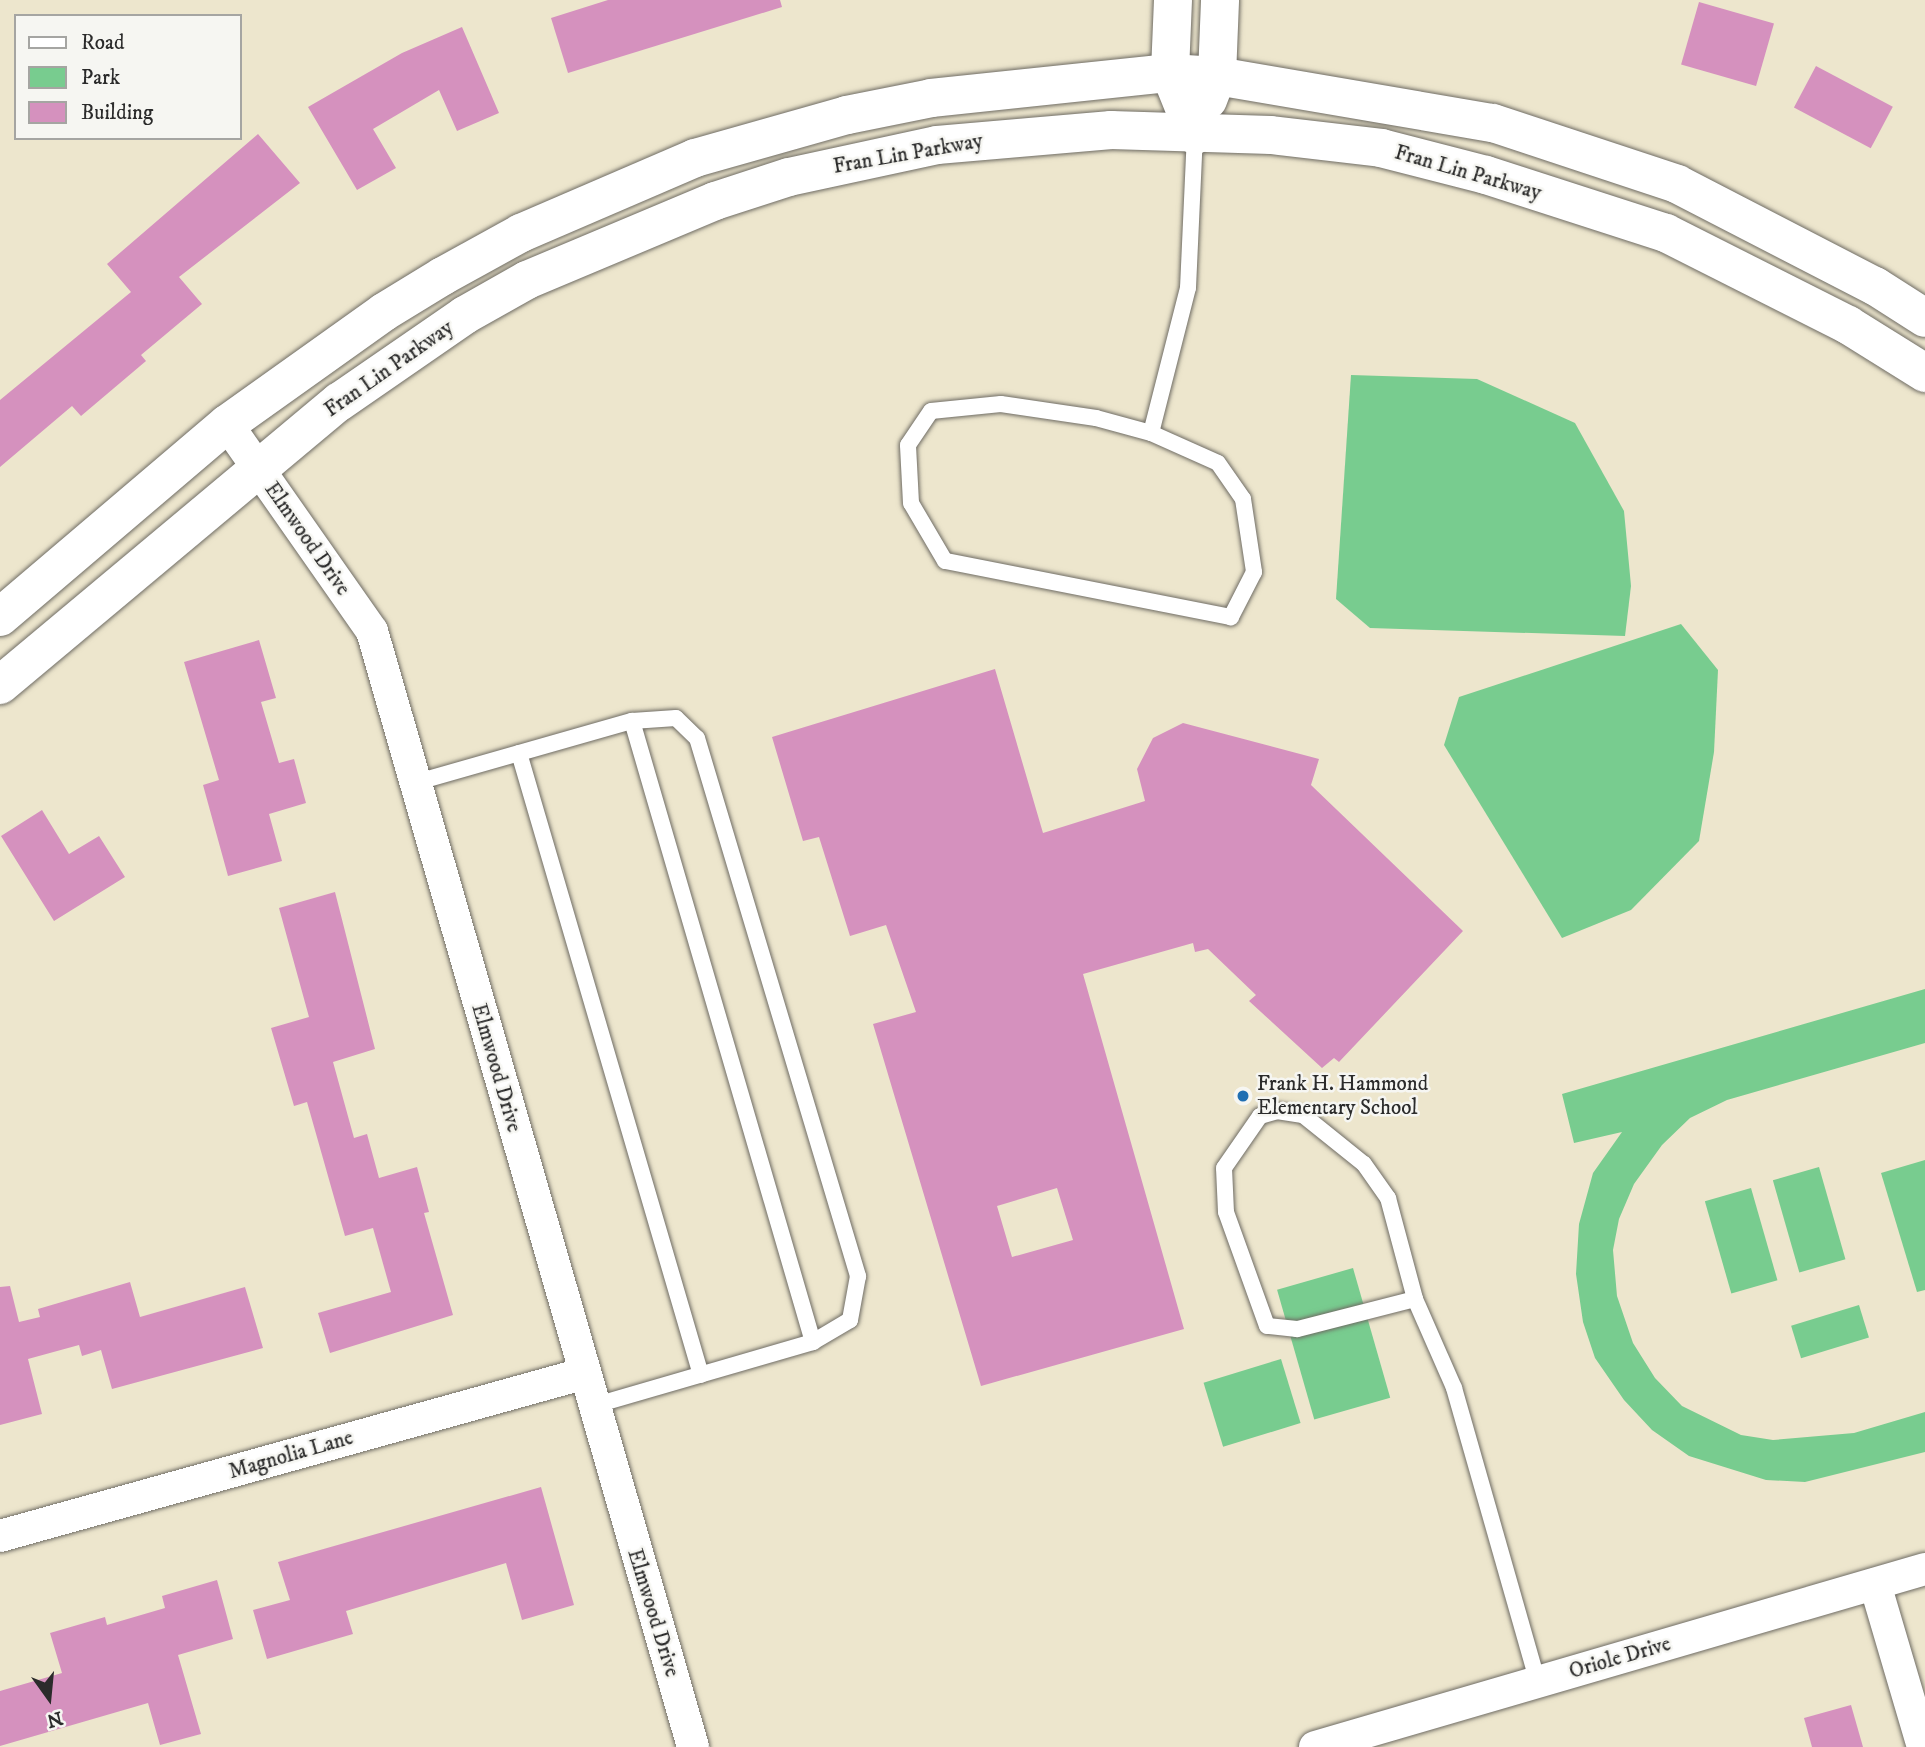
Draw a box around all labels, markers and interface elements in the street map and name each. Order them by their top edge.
legend [14,14,242,140]
text: Road [81,30,125,56]
text: Park [81,65,120,91]
text: Building [81,100,153,126]
street label: Fran Lin Parkway [831,128,985,180]
street label: Fran Lin Parkway [1392,140,1544,206]
street label: Fran Lin Parkway [320,315,458,423]
street label: Elmwood Drive [259,478,355,600]
street label: Elmwood Drive [466,1001,526,1135]
place label: Frank H. Hammond Elementary School [1257,1071,1428,1121]
marker: Frank H. Hammond Elementary School [1235,1088,1251,1104]
street label: Magnolia Lane [226,1425,356,1485]
street label: Elmwood Drive [622,1546,684,1680]
street label: Oriole Drive [1566,1631,1674,1685]
north arrow [14,1663,84,1733]
text: N [44,1706,65,1732]

